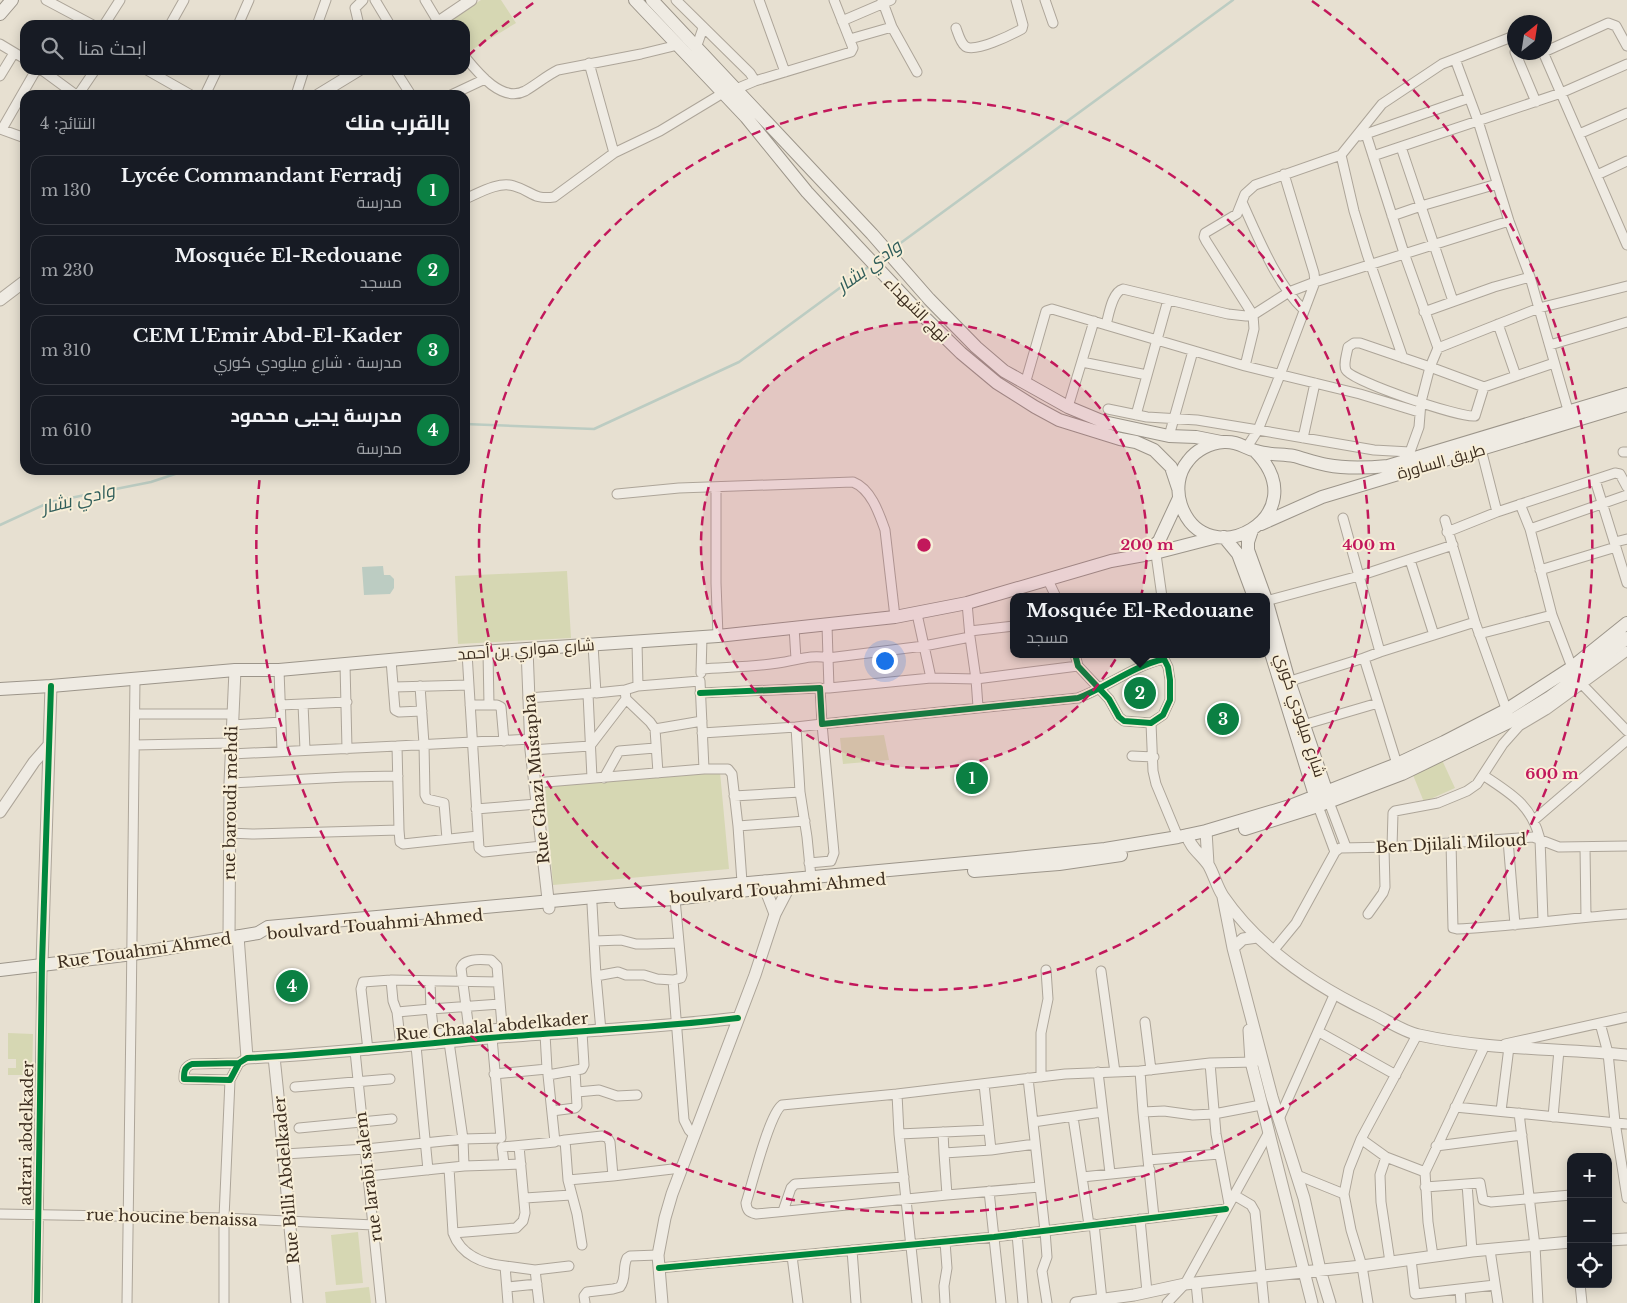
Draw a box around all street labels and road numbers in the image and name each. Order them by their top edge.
street label: نهج الشهداء [879,272,954,347]
street label: طريق الساورة [1395,439,1488,484]
street label: شارع هواري بن أحمد [457,634,596,668]
street label: شارع ميلودي كوري [1268,650,1330,781]
street label: Rue Ghazi Mustapha [519,693,553,865]
street label: rue baroudi mehdi [219,725,241,880]
street label: Ben Djilali Miloud [1375,829,1527,857]
street label: boulvard Touahmi Ahmed [668,869,887,907]
street label: boulvard Touahmi Ahmed [265,905,484,943]
street label: Rue Touahmi Ahmed [56,928,233,972]
street label: Rue Chaalal abdelkader [395,1008,590,1044]
street label: adrari abdelkader [15,1060,37,1205]
street label: Rue Billi Abdelkader [269,1095,303,1265]
street label: rue larabi salem [350,1111,386,1243]
street label: rue houcine benaissa [86,1204,258,1230]

